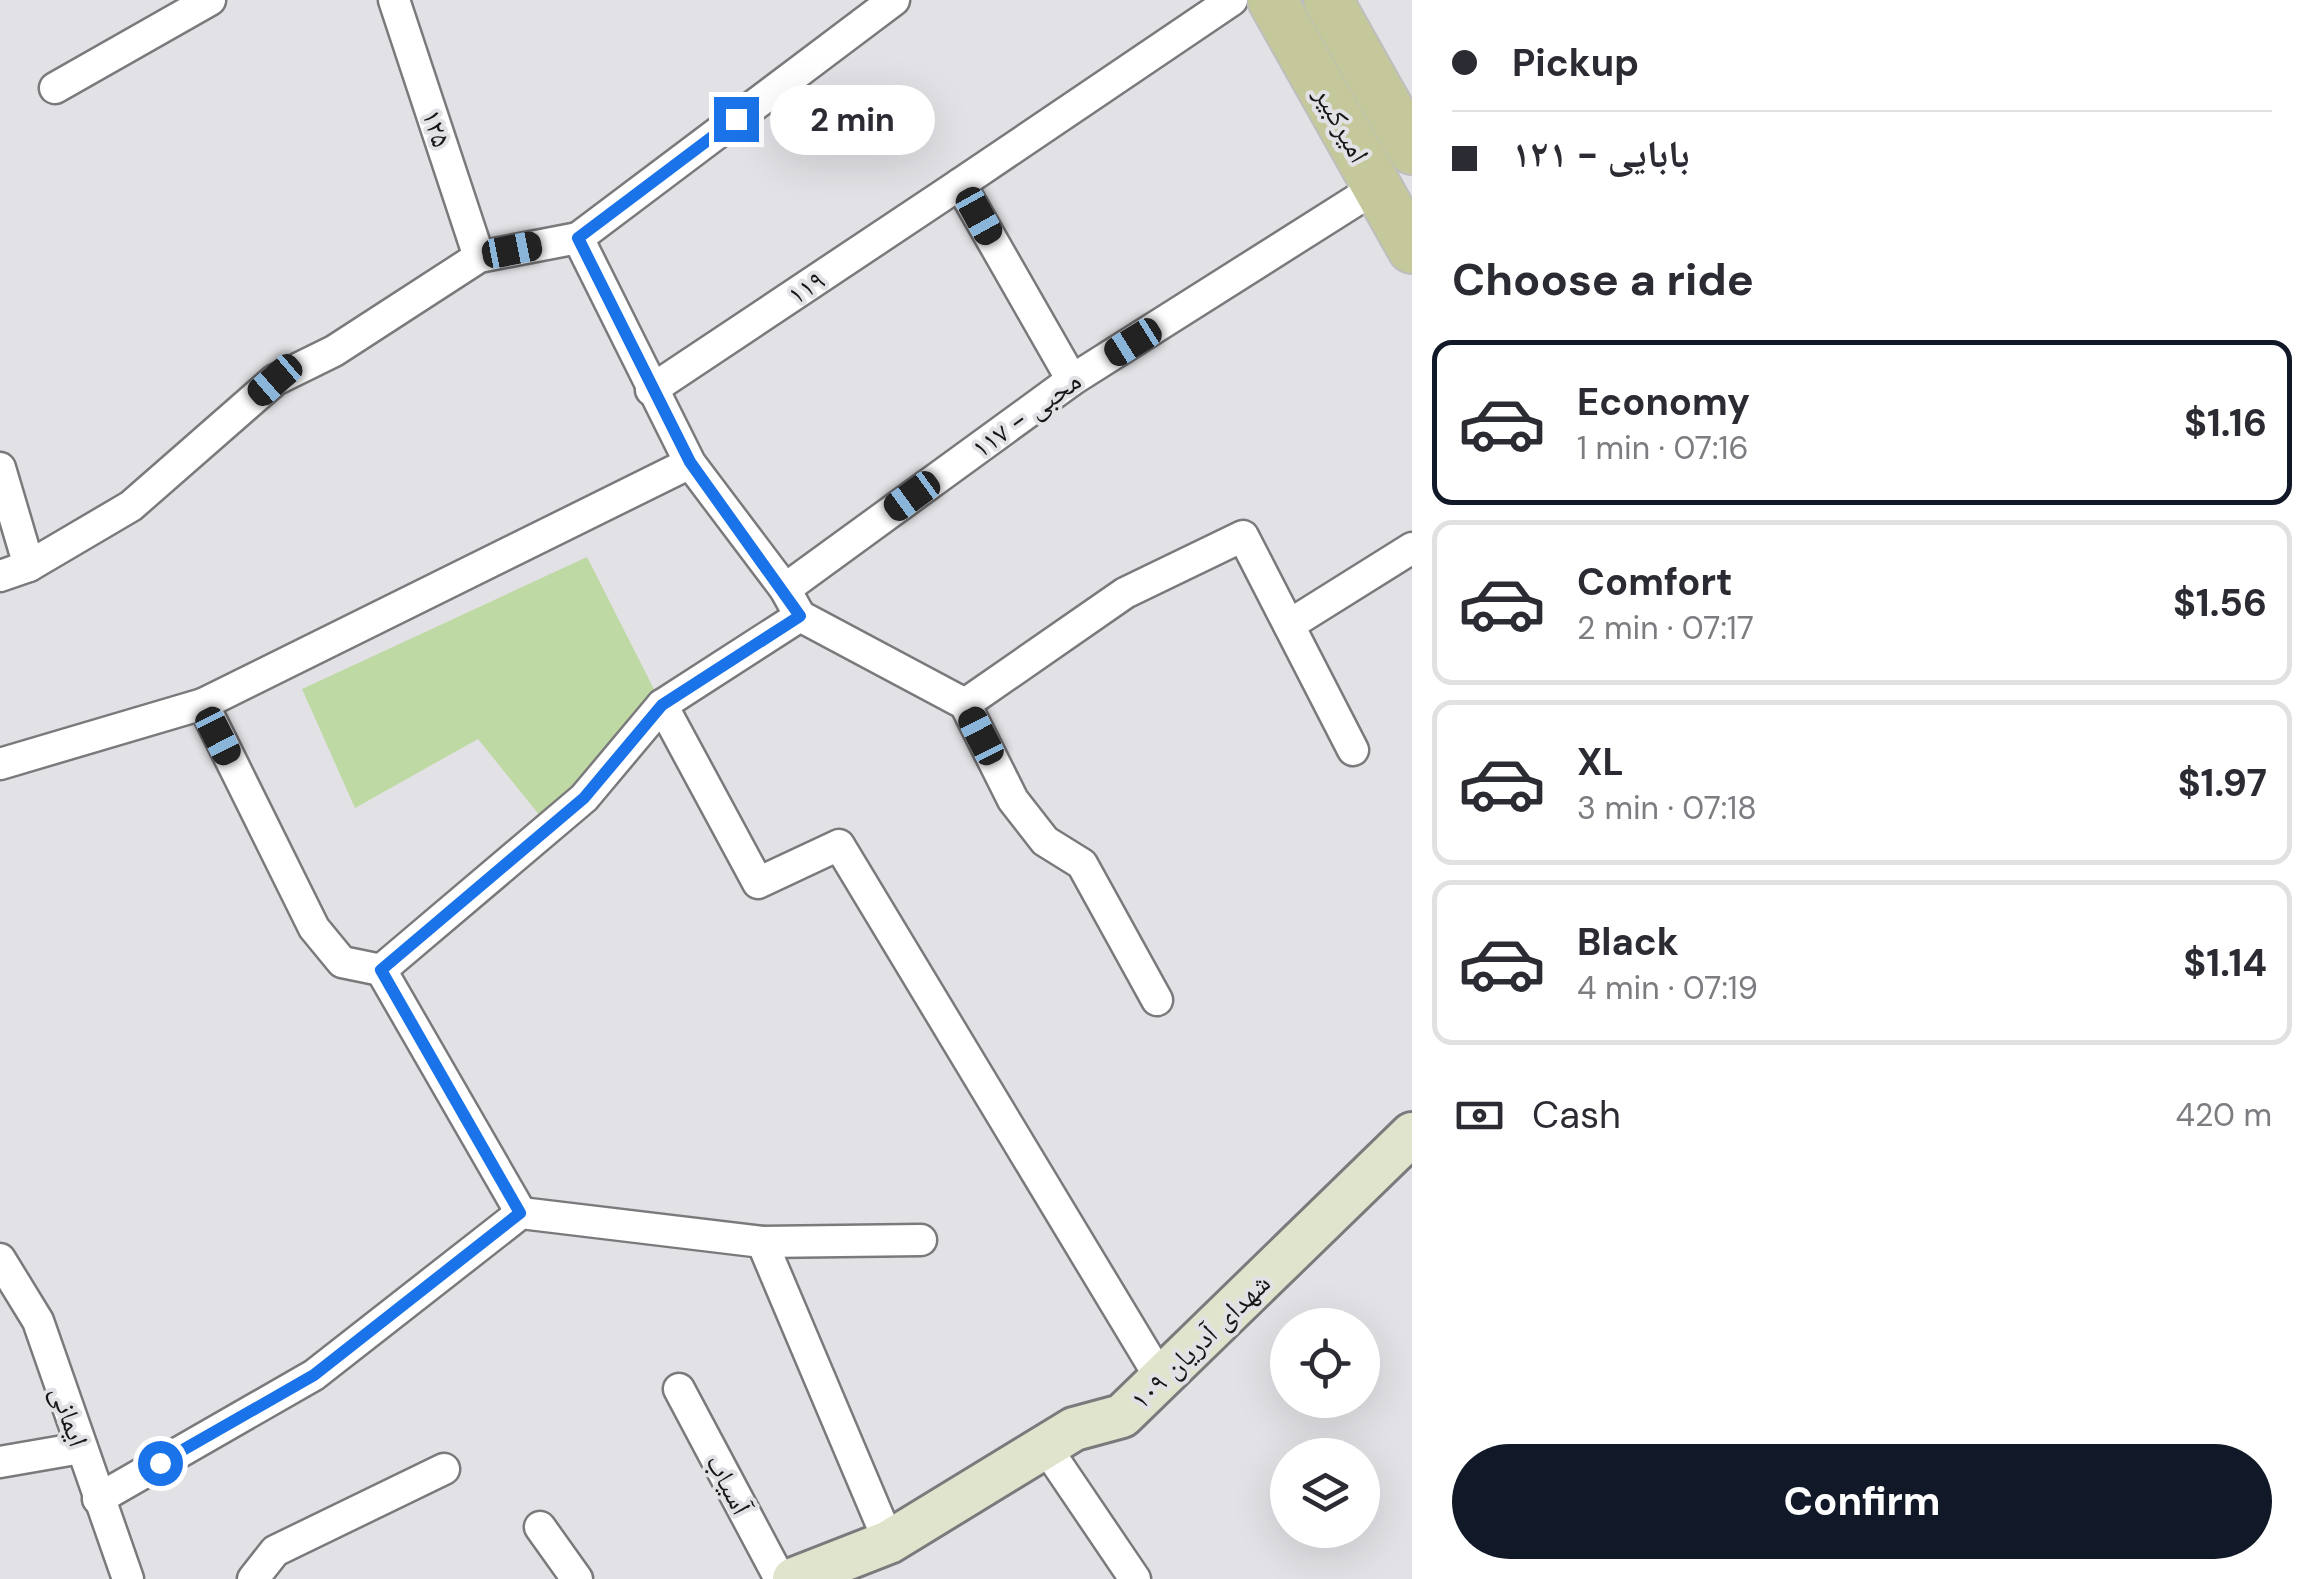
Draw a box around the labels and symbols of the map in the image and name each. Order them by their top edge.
street label: امیرکبیر [1305,79,1378,169]
callout: 2 min [771,84,936,154]
route end [714,97,759,142]
street label: ۱۲۵ [413,105,460,152]
car [951,182,1007,250]
car [480,230,544,270]
street label: ۱۱۹ [780,262,832,313]
car [1100,313,1166,371]
car [243,349,307,411]
street label: محبی - ۱۱۷ [964,362,1088,467]
car [879,466,945,526]
car [191,702,245,770]
car [954,702,1008,770]
street label: شهدای آدریان ۱۰۹ [1122,1265,1278,1418]
street label: ایمانی [42,1381,97,1451]
route start [138,1441,183,1486]
street label: آسیاب [697,1447,760,1522]

